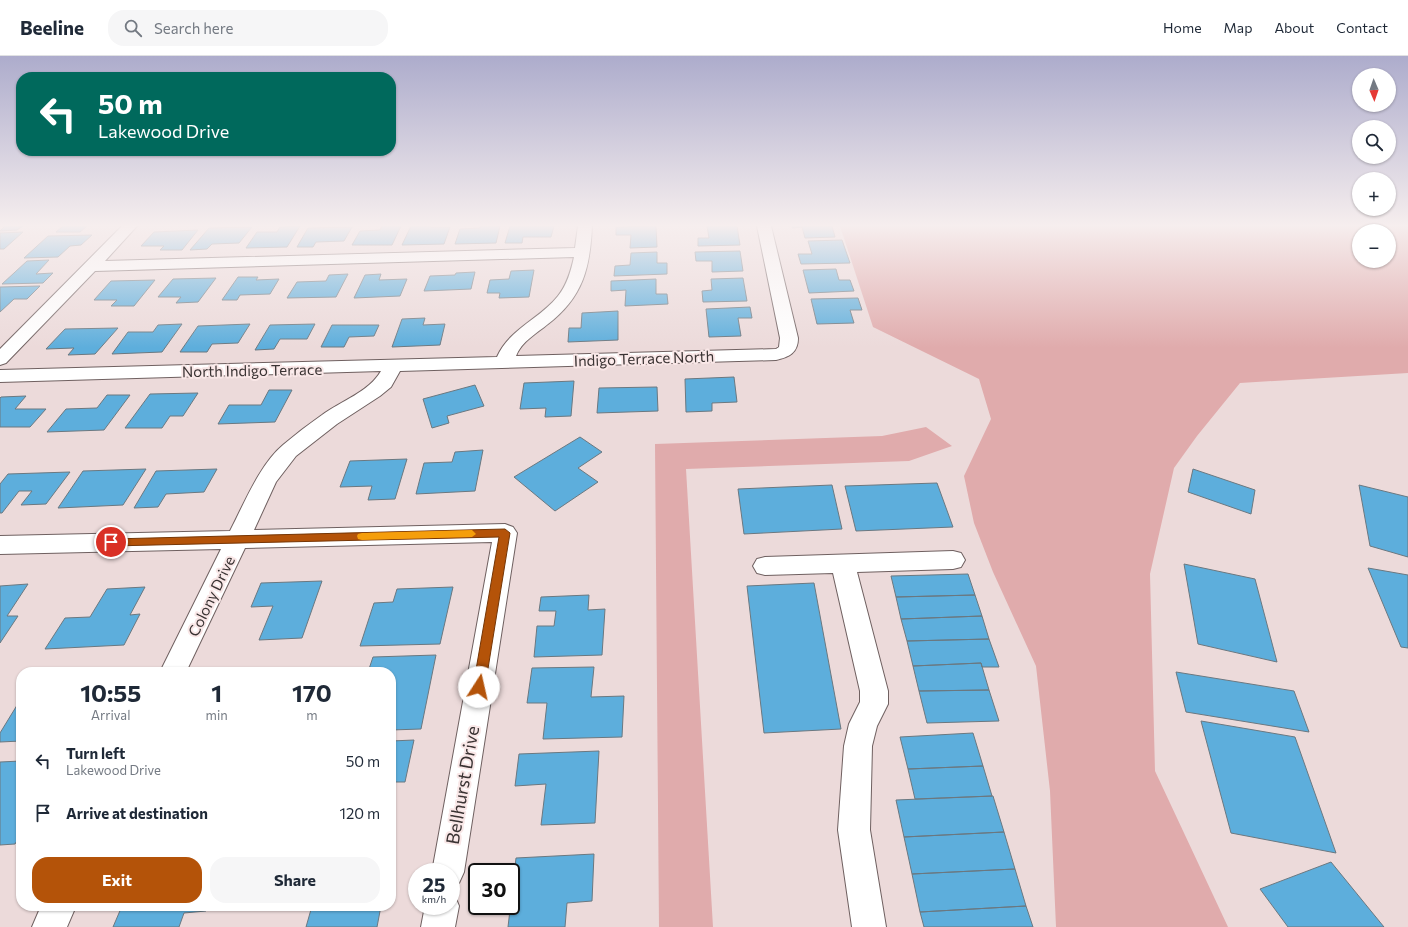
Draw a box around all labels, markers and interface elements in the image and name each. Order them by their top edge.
search box [108,10,388,46]
text: Beeline [20,16,84,39]
icon: search [122,17,144,39]
text: Search here [154,19,233,37]
text: Home [1163,19,1202,36]
text: Map [1224,19,1252,36]
text: About [1274,19,1314,36]
text: Contact [1336,19,1388,36]
north arrow [1352,68,1396,112]
map controls [1352,68,1396,268]
text: 50 m [98,86,163,120]
icon: left [32,88,84,140]
text: Lakewood Drive [98,120,229,142]
button: search [1352,120,1396,164]
button: + [1352,172,1396,216]
button: − [1352,224,1396,268]
street label: Indigo Terrace North [574,347,714,369]
street label: North Indigo Terrace [182,360,322,380]
pin [94,525,128,559]
icon: arrive [100,531,122,553]
street label: Colony Drive [184,553,238,639]
position arrow [458,666,500,708]
text: 10:55 [80,678,141,707]
text: 1 [211,678,222,707]
text: 170 [292,678,332,707]
text: Arrival [91,707,130,723]
text: min [206,707,228,723]
text: m [306,707,317,723]
street label: Bellhurst Drive [441,724,483,846]
text: Turn left [66,744,125,762]
icon: left [32,750,54,772]
text: 50 m [346,752,380,770]
text: Lakewood Drive [66,762,161,778]
icon: arrive [32,802,54,824]
text: Arrive at destination [66,804,208,822]
text: 120 m [340,804,380,822]
button: Exit [32,857,202,903]
button: Share [210,857,380,903]
speed limit sign: 30 [468,863,520,915]
text: 25 [422,872,446,896]
text: km/h [422,893,446,905]

